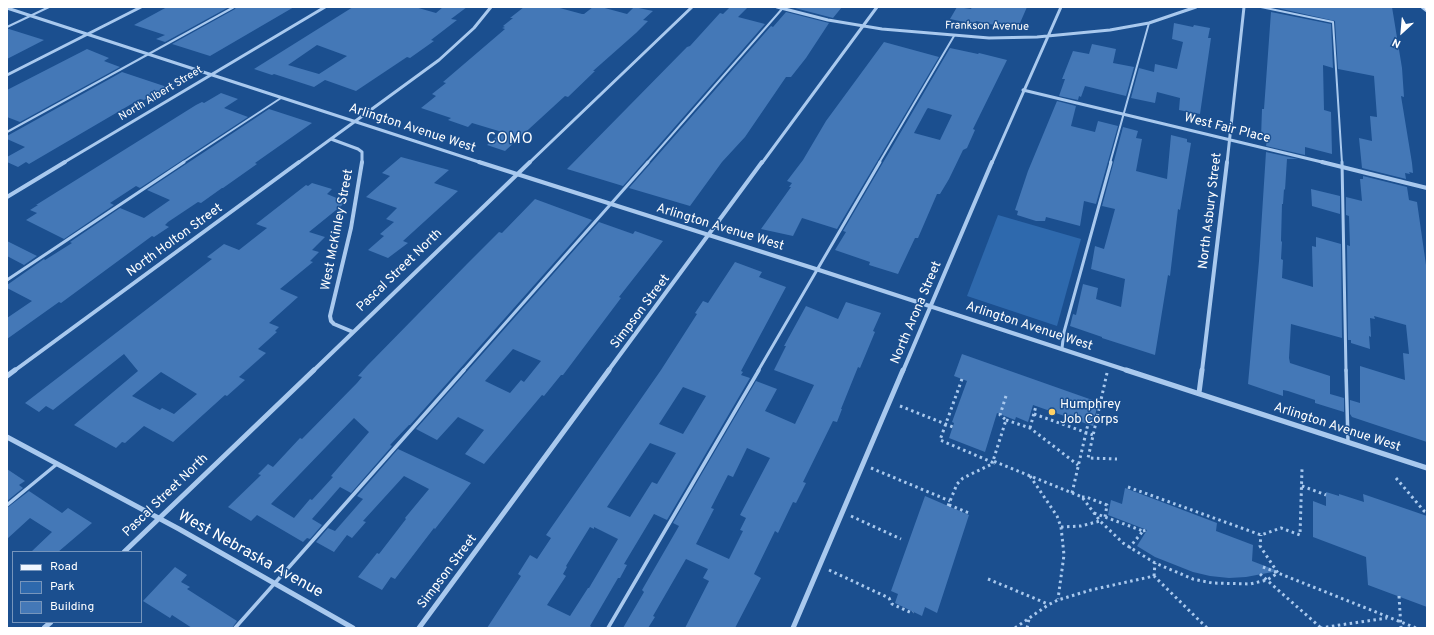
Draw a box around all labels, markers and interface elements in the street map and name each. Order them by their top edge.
north arrow [1382,12,1422,52]
street label: Frankson Avenue [945,20,1029,34]
text: N [1390,35,1403,51]
street label: North Albert Street [117,64,205,124]
street label: Arlington Avenue West [347,101,477,157]
street label: West Fair Place [1182,111,1272,147]
district label: COMO [486,131,534,149]
street label: North Asbury Street [1196,152,1226,270]
street label: West McKinley Street [319,168,357,292]
street label: North Holton Street [124,201,226,281]
street label: Arlington Avenue West [654,201,786,255]
street label: Pascal Street North [354,226,446,316]
street label: North Arona Street [888,259,946,367]
street label: Simpson Street [608,272,674,352]
street label: Arlington Avenue West [964,299,1094,355]
place label: Humphrey Job Corps [1060,397,1121,428]
street label: Arlington Avenue West [1272,400,1402,456]
marker: Humphrey Job Corps [1047,407,1057,417]
street label: Pascal Street North [120,451,212,541]
street label: West Nebraska Avenue [174,507,326,603]
street label: Simpson Street [415,532,481,612]
legend [12,551,142,623]
text: Road [50,559,78,575]
text: Park [50,579,75,595]
text: Building [50,599,94,615]

